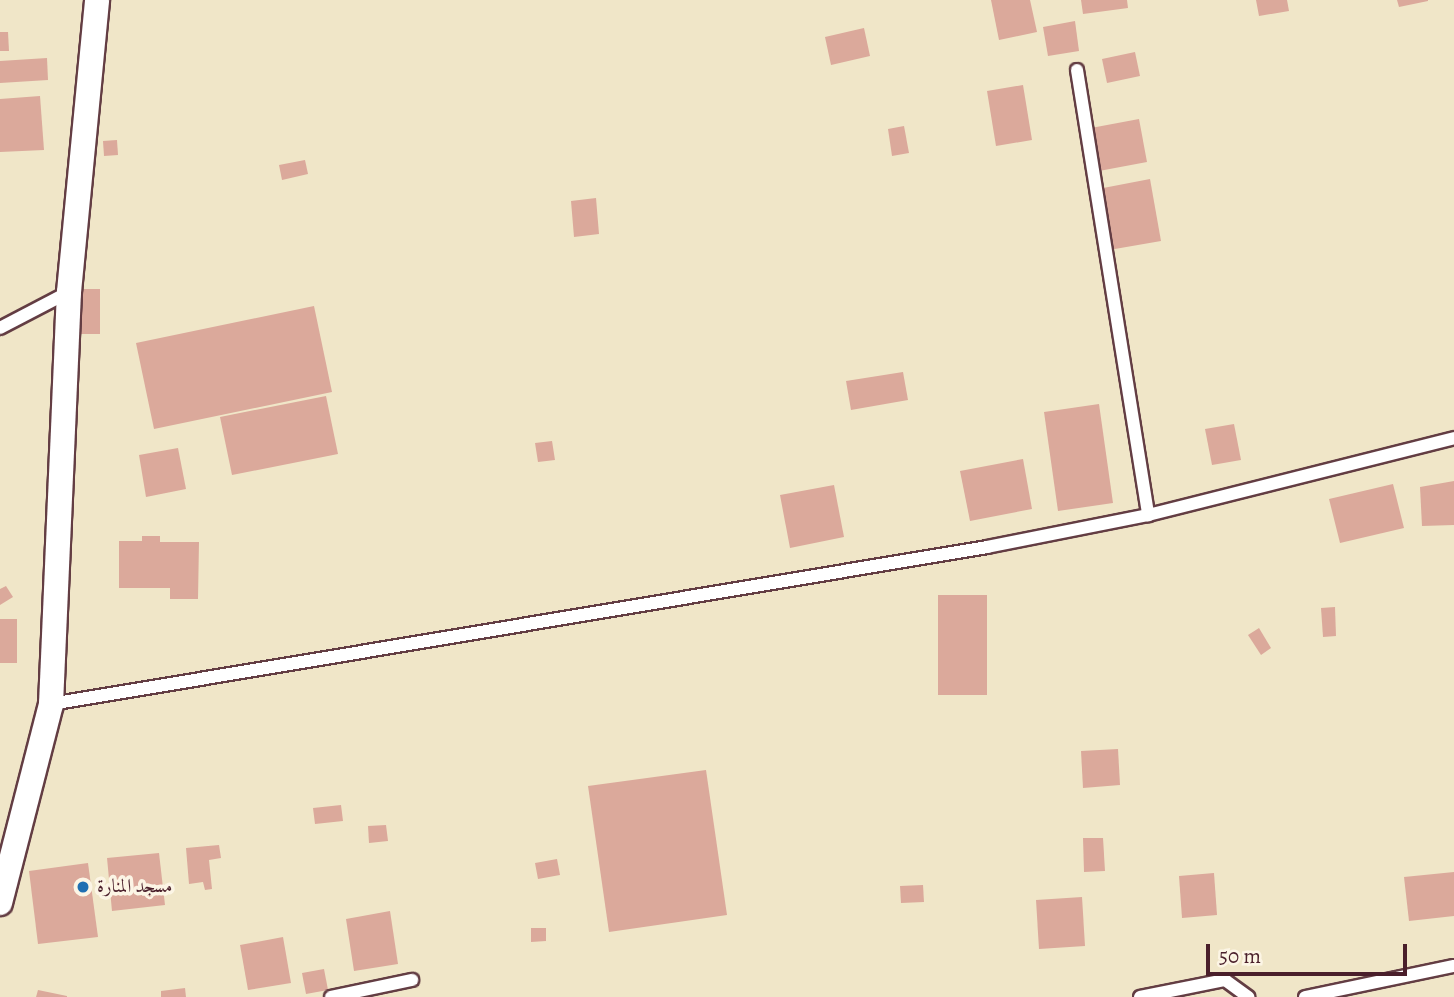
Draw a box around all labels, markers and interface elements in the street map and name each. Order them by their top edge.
place label: مسجد المنارة [97,876,172,898]
marker: مسجد المنارة [75,879,91,895]
scale bar [1209,930,1410,974]
text: 50 m [1219,942,1261,970]

